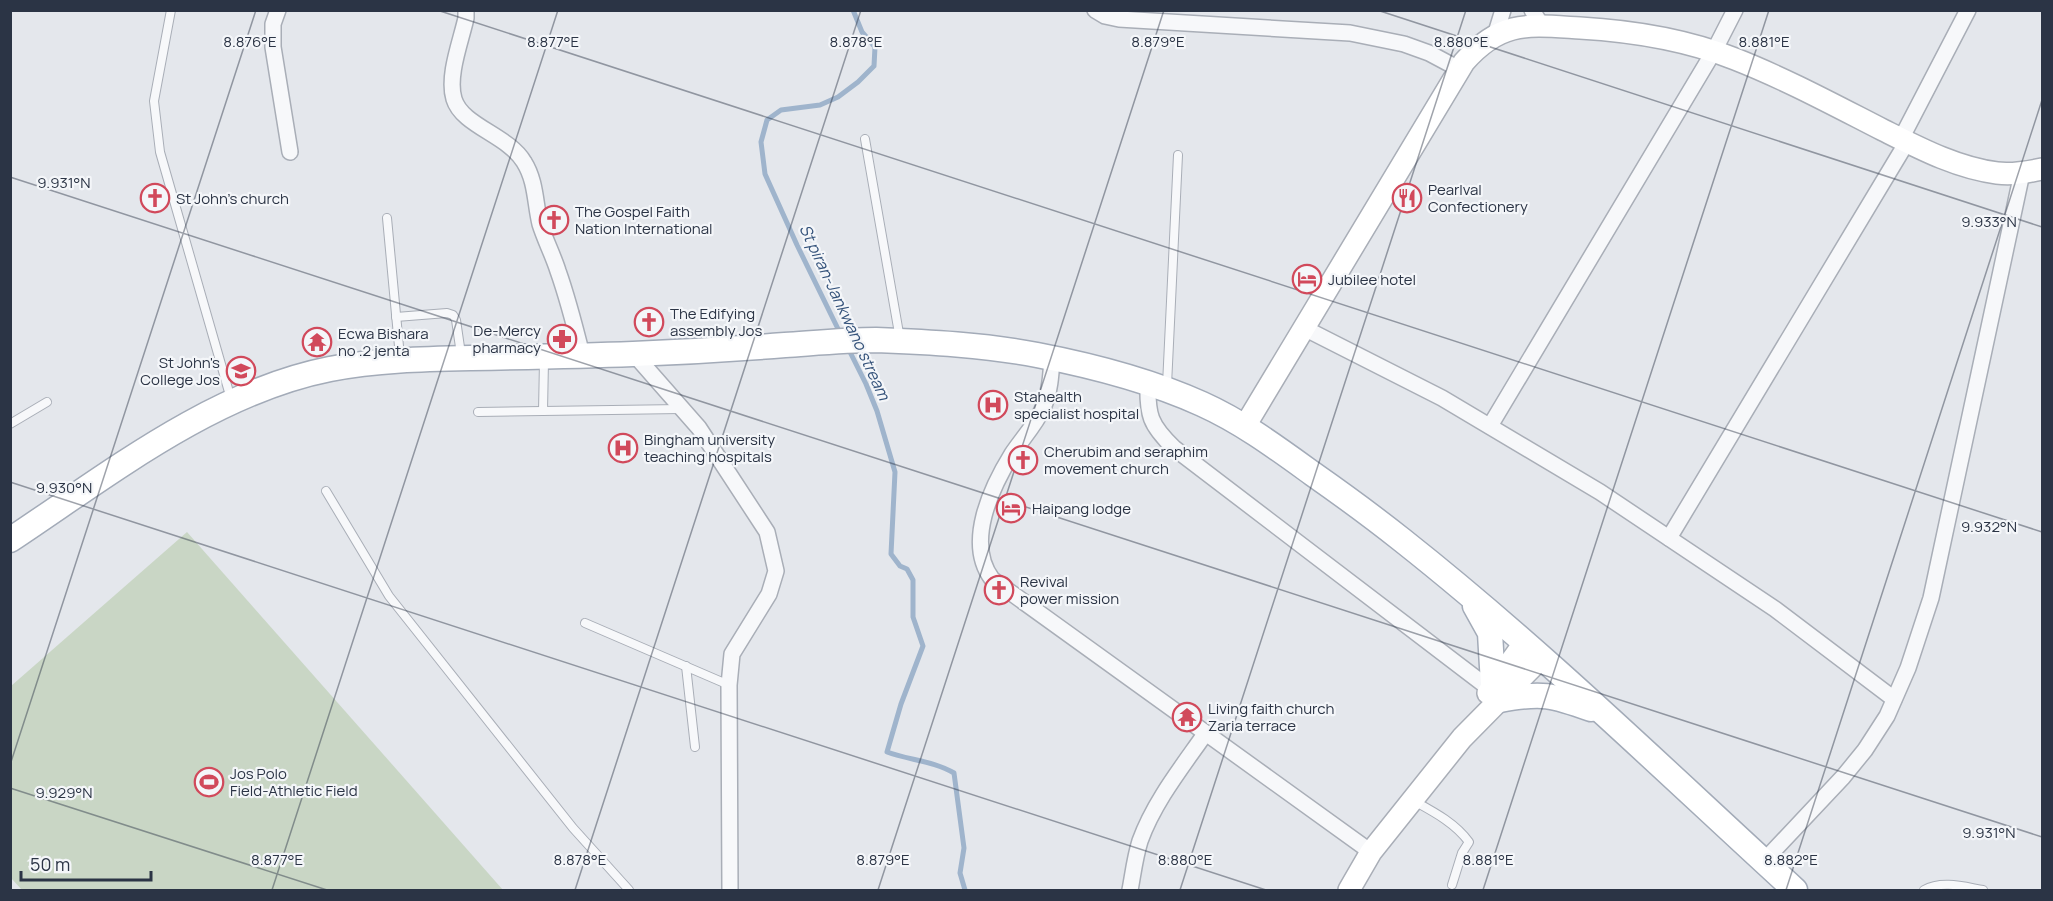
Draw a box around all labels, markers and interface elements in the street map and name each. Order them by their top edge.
text: 8.876°E [223,31,277,52]
text: 8.877°E [527,31,579,52]
text: 8.878°E [830,31,882,52]
text: 8.879°E [1131,31,1185,52]
text: 8.880°E [1434,31,1488,52]
text: 8.881°E [1738,31,1790,52]
text: 9.931°N [37,172,91,193]
place label: Pearlval Confectionery [1428,179,1528,217]
church icon: St John's church [139,182,171,214]
restaurant icon: Pearlval Confectionery [1391,182,1423,214]
place label: St John's church [176,188,289,209]
place label: The Gospel Faith Nation International [575,201,713,239]
church icon: The Gospel Faith Nation International [538,204,570,236]
text: 9.933°N [1961,211,2017,232]
water label: St piran-Jankwano stream [795,221,896,405]
hotel icon: Jubilee hotel [1291,263,1323,295]
place label: Jubilee hotel [1328,269,1416,290]
place label: The Edifying assembly Jos [670,303,762,341]
church icon: The Edifying assembly Jos [633,306,665,338]
place label: De-Mercy pharmacy [473,320,541,358]
place label: Ecwa Bishara no .2 jenta [338,323,429,361]
pharmacy icon: De-Mercy pharmacy [546,323,578,355]
temple icon: Ecwa Bishara no .2 jenta [301,326,333,358]
place label: St John's College Jos [140,352,220,390]
school or university icon: St John's College Jos [225,355,257,387]
place label: Stahealth specialist hospital [1014,386,1139,424]
hospital icon: Stahealth specialist hospital [977,389,1009,421]
place label: Bingham university teaching hospitals [644,429,775,467]
hospital icon: Bingham university teaching hospitals [607,432,639,464]
place label: Cherubim and seraphim movement church [1044,441,1208,479]
church icon: Cherubim and seraphim movement church [1007,444,1039,476]
text: 9.930°N [36,477,92,498]
hotel icon: Haipang lodge [995,492,1027,524]
place label: Haipang lodge [1032,498,1131,519]
text: 9.932°N [1961,516,2017,537]
place label: Revival power mission [1020,571,1119,609]
church icon: Revival power mission [983,574,1015,606]
place label: Living faith church Zaria terrace [1208,698,1335,736]
temple icon: Living faith church Zaria terrace [1171,701,1203,733]
place label: Jos Polo Field-Athletic Field [230,763,358,801]
sports icon: Jos Polo Field-Athletic Field [193,766,225,798]
text: 9.929°N [36,782,93,803]
text: 9.931°N [1962,822,2016,843]
scale bar [21,844,152,882]
text: 8.877°E [251,849,303,870]
text: 8.878°E [554,849,606,870]
text: 8.879°E [856,849,910,870]
text: 8.880°E [1158,849,1212,870]
text: 8.881°E [1462,849,1514,870]
text: 8.882°E [1764,849,1818,870]
text: 50 m [30,852,70,876]

